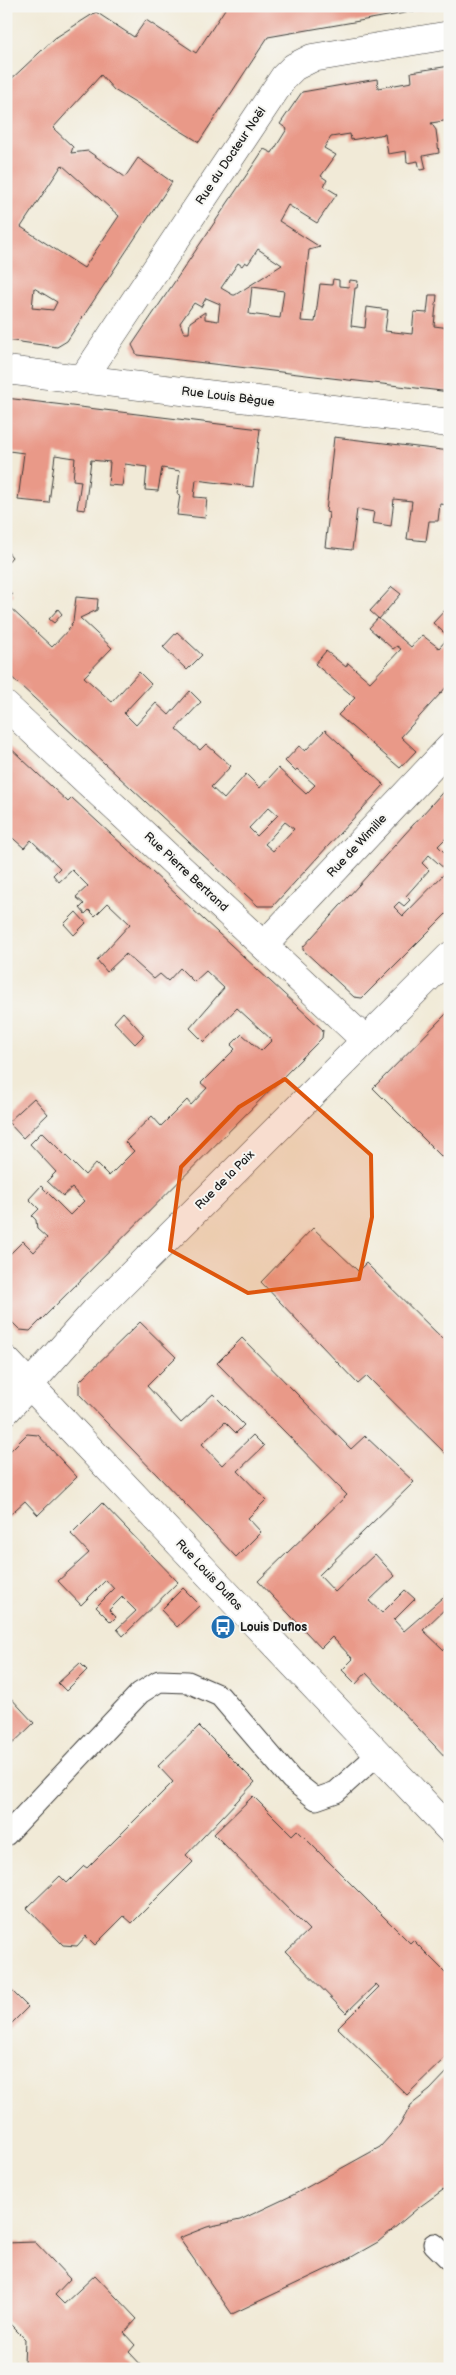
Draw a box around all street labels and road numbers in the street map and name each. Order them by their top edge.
street label: Rue du Docteur Noël [193,104,269,208]
street label: Rue Louis Bègue [181,384,275,410]
street label: Rue de Wimille [324,811,390,881]
street label: Rue Pierre Bertrand [141,829,231,915]
street label: Rue de la Paix [192,1147,258,1213]
street label: Rue Louis Duflos [172,1536,246,1614]

